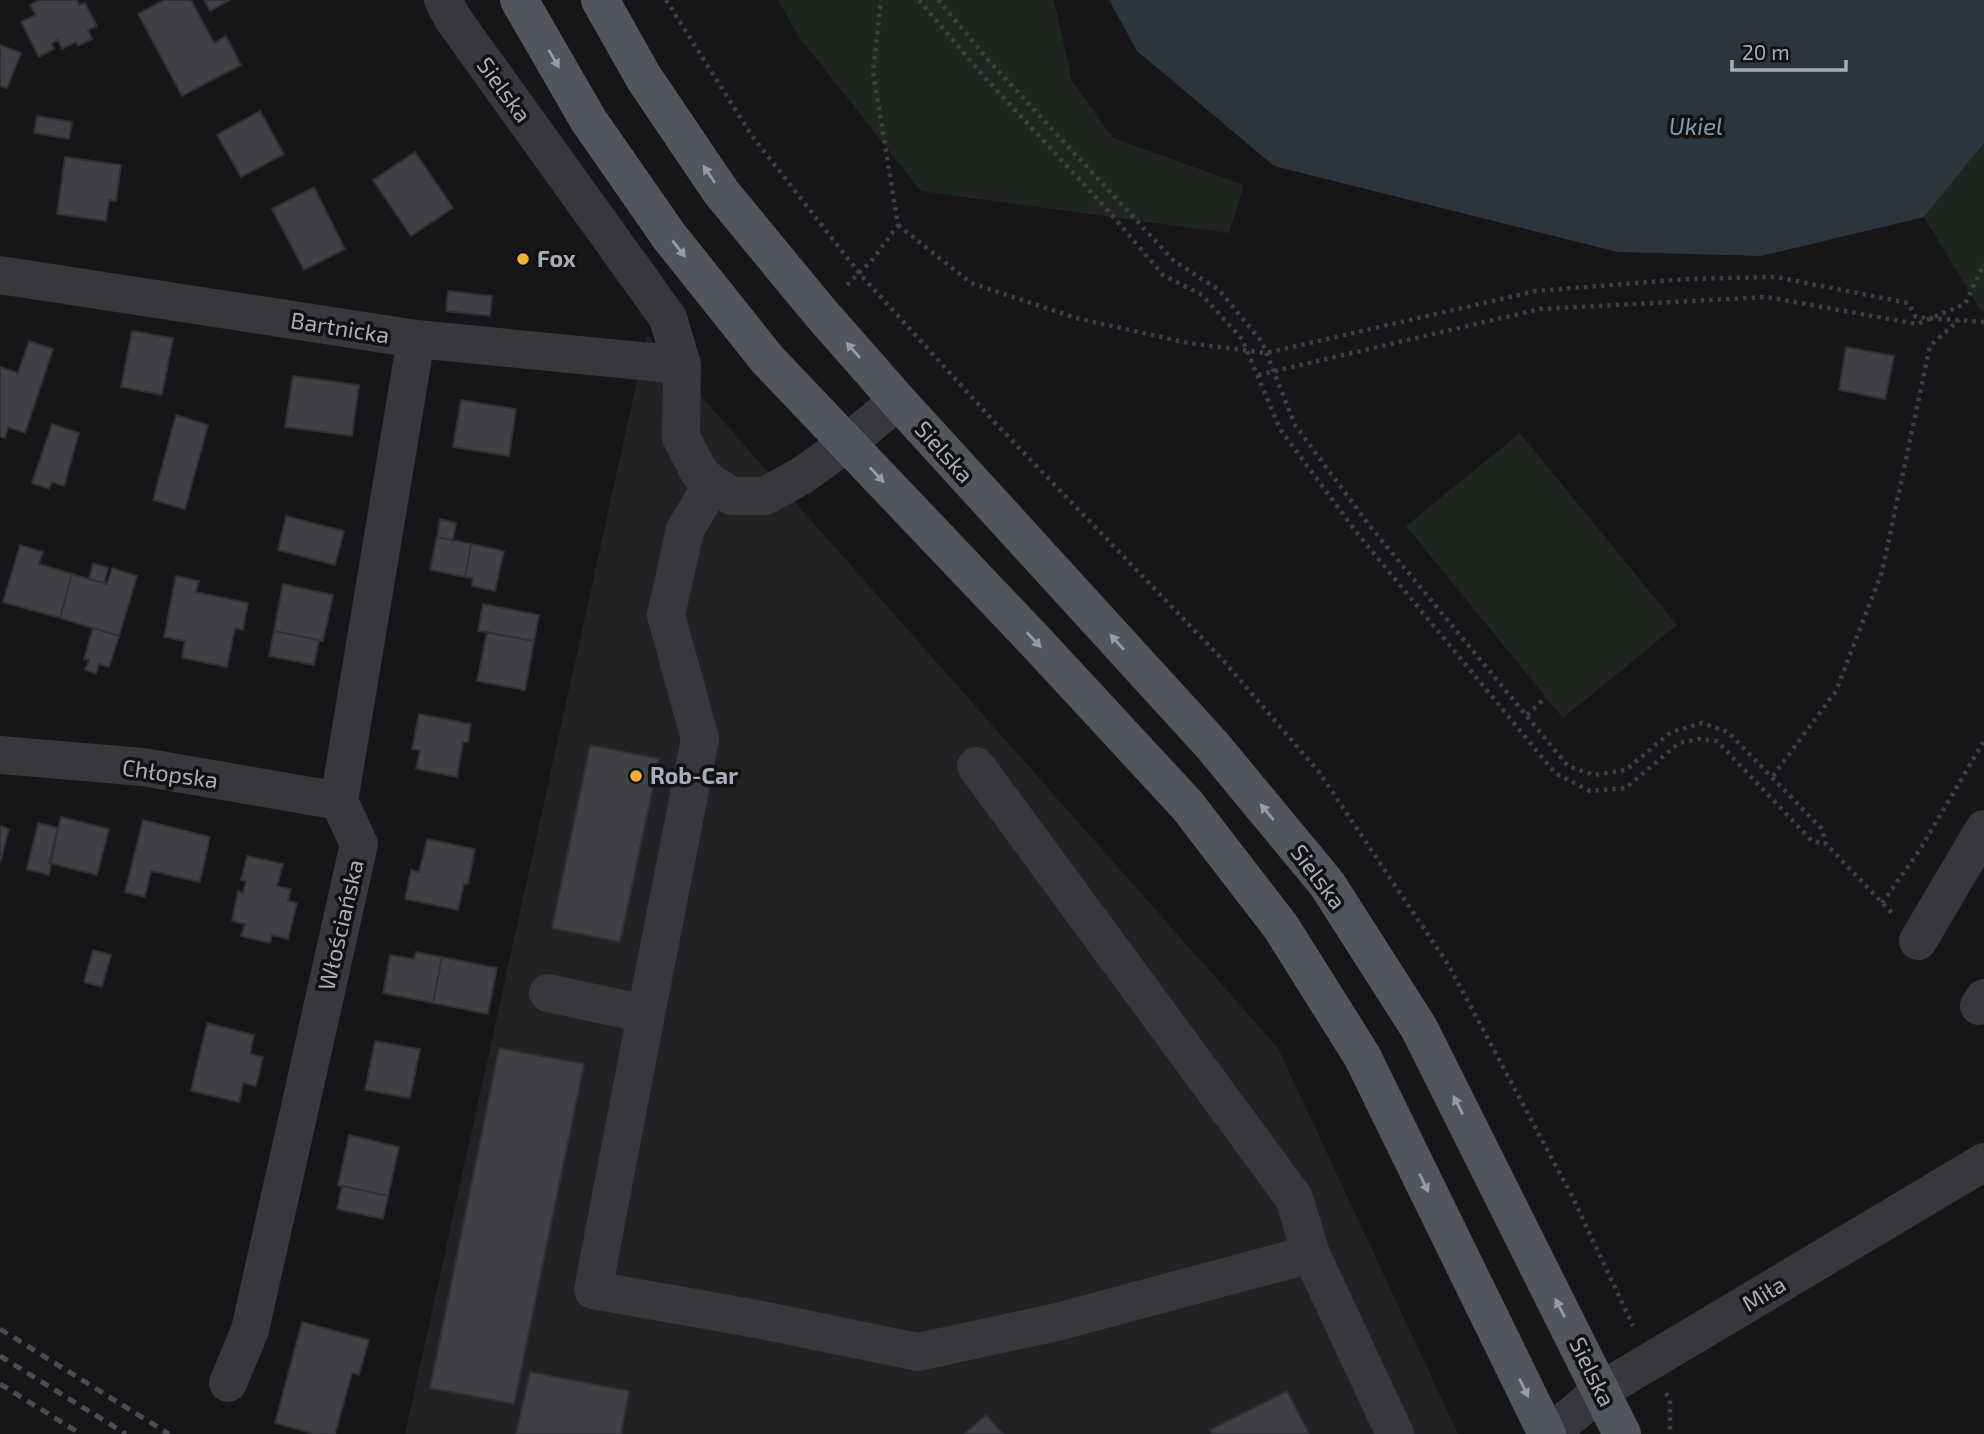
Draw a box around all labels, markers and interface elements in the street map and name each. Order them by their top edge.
scale bar [1732,28,1846,72]
text: 20 m [1742,39,1790,64]
one-way arrow [547,50,560,69]
street label: Sielska [472,51,538,127]
water label: Ukiel [1669,111,1723,140]
one-way arrow [702,165,716,183]
one-way arrow [671,240,686,257]
place label: Fox [537,244,576,272]
marker: Fox [515,251,531,267]
street label: Bartnicka [289,305,391,349]
one-way arrow [845,341,861,359]
street label: Sielska [910,415,980,488]
one-way arrow [869,466,885,483]
one-way arrow [1025,631,1041,648]
one-way arrow [1109,633,1125,651]
street label: Chłopska [120,752,220,794]
place label: Rob-Car [650,761,738,789]
marker: Rob-Car [628,768,644,784]
one-way arrow [1260,804,1275,821]
street label: Sielska [1285,838,1352,914]
street label: Włościańska [311,857,369,993]
one-way arrow [1452,1094,1464,1114]
one-way arrow [1418,1173,1430,1193]
street label: Miła [1737,1269,1790,1317]
one-way arrow [1555,1298,1566,1318]
street label: Sielska [1564,1332,1622,1411]
one-way arrow [1518,1378,1530,1398]

